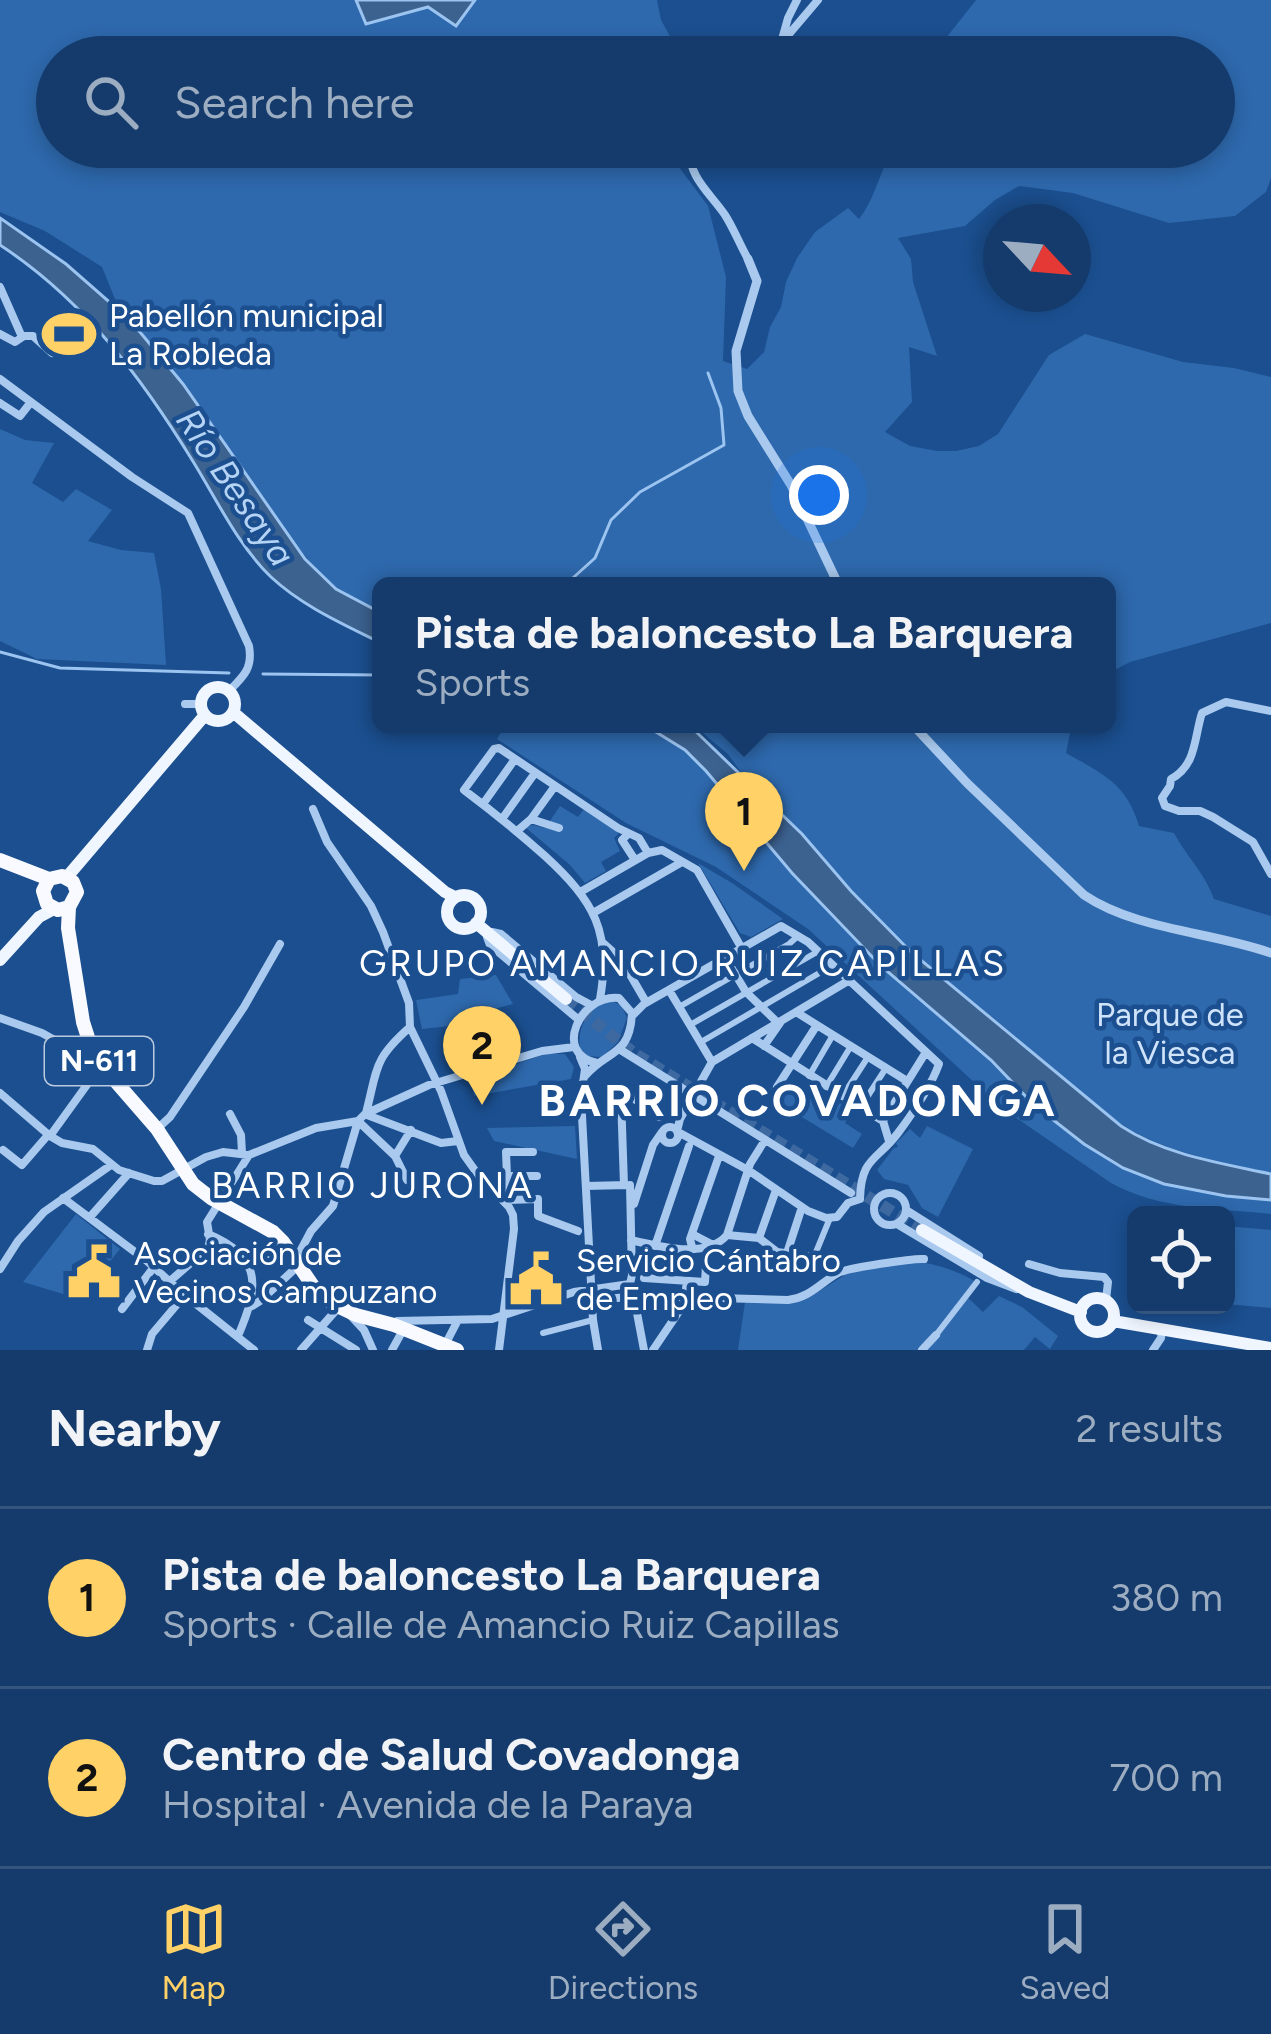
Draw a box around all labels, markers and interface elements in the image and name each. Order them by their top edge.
search box [36,36,1235,168]
icon: search [78,69,144,135]
text: Search here [174,75,414,129]
north arrow [983,204,1091,312]
place label: Pabellón municipal La Robleda [109,296,384,373]
sports icon: Pabellón municipal La Robleda [40,305,98,363]
water label: Río Besaya [167,401,304,574]
your location [789,465,849,525]
popup [372,577,1116,733]
text: Pista de baloncesto La Barquera [415,605,1073,659]
text: Sports [415,659,530,706]
pin: 1 [705,772,783,871]
district label: GRUPO AMANCIO RUIZ CAPILLAS [359,942,1007,985]
park label: Parque de la Viesca [1096,995,1244,1072]
pin: 2 [443,1006,521,1105]
road number: N-611 [45,1037,153,1085]
district label: BARRIO COVADONGA [538,1073,1058,1127]
district label: BARRIO JURONA [211,1164,535,1207]
map controls [1127,1206,1235,1314]
button: locate [1127,1206,1235,1314]
place label: Asociación de Vecinos Campuzano [134,1234,437,1311]
place label: Servicio Cántabro de Empleo [576,1241,841,1318]
public building icon: Asociación de Vecinos Campuzano [65,1243,123,1301]
public building icon: Servicio Cántabro de Empleo [507,1250,565,1308]
text: Nearby [48,1398,221,1459]
text: 2 results [1076,1405,1223,1452]
text: Pista de baloncesto La Barquera [162,1547,821,1601]
text: 1 [79,1574,95,1621]
text: 380 m [1110,1574,1223,1621]
text: Sports · Calle de Amancio Ruiz Capillas [162,1601,840,1648]
text: Centro de Salud Covadonga [162,1727,741,1781]
text: 2 [76,1754,98,1801]
text: 700 m [1109,1754,1223,1801]
text: Hospital · Avenida de la Paraya [162,1781,693,1828]
tab: Map [161,1896,227,2007]
tab: Directions [548,1896,698,2007]
tab: Saved [1019,1896,1110,2007]

